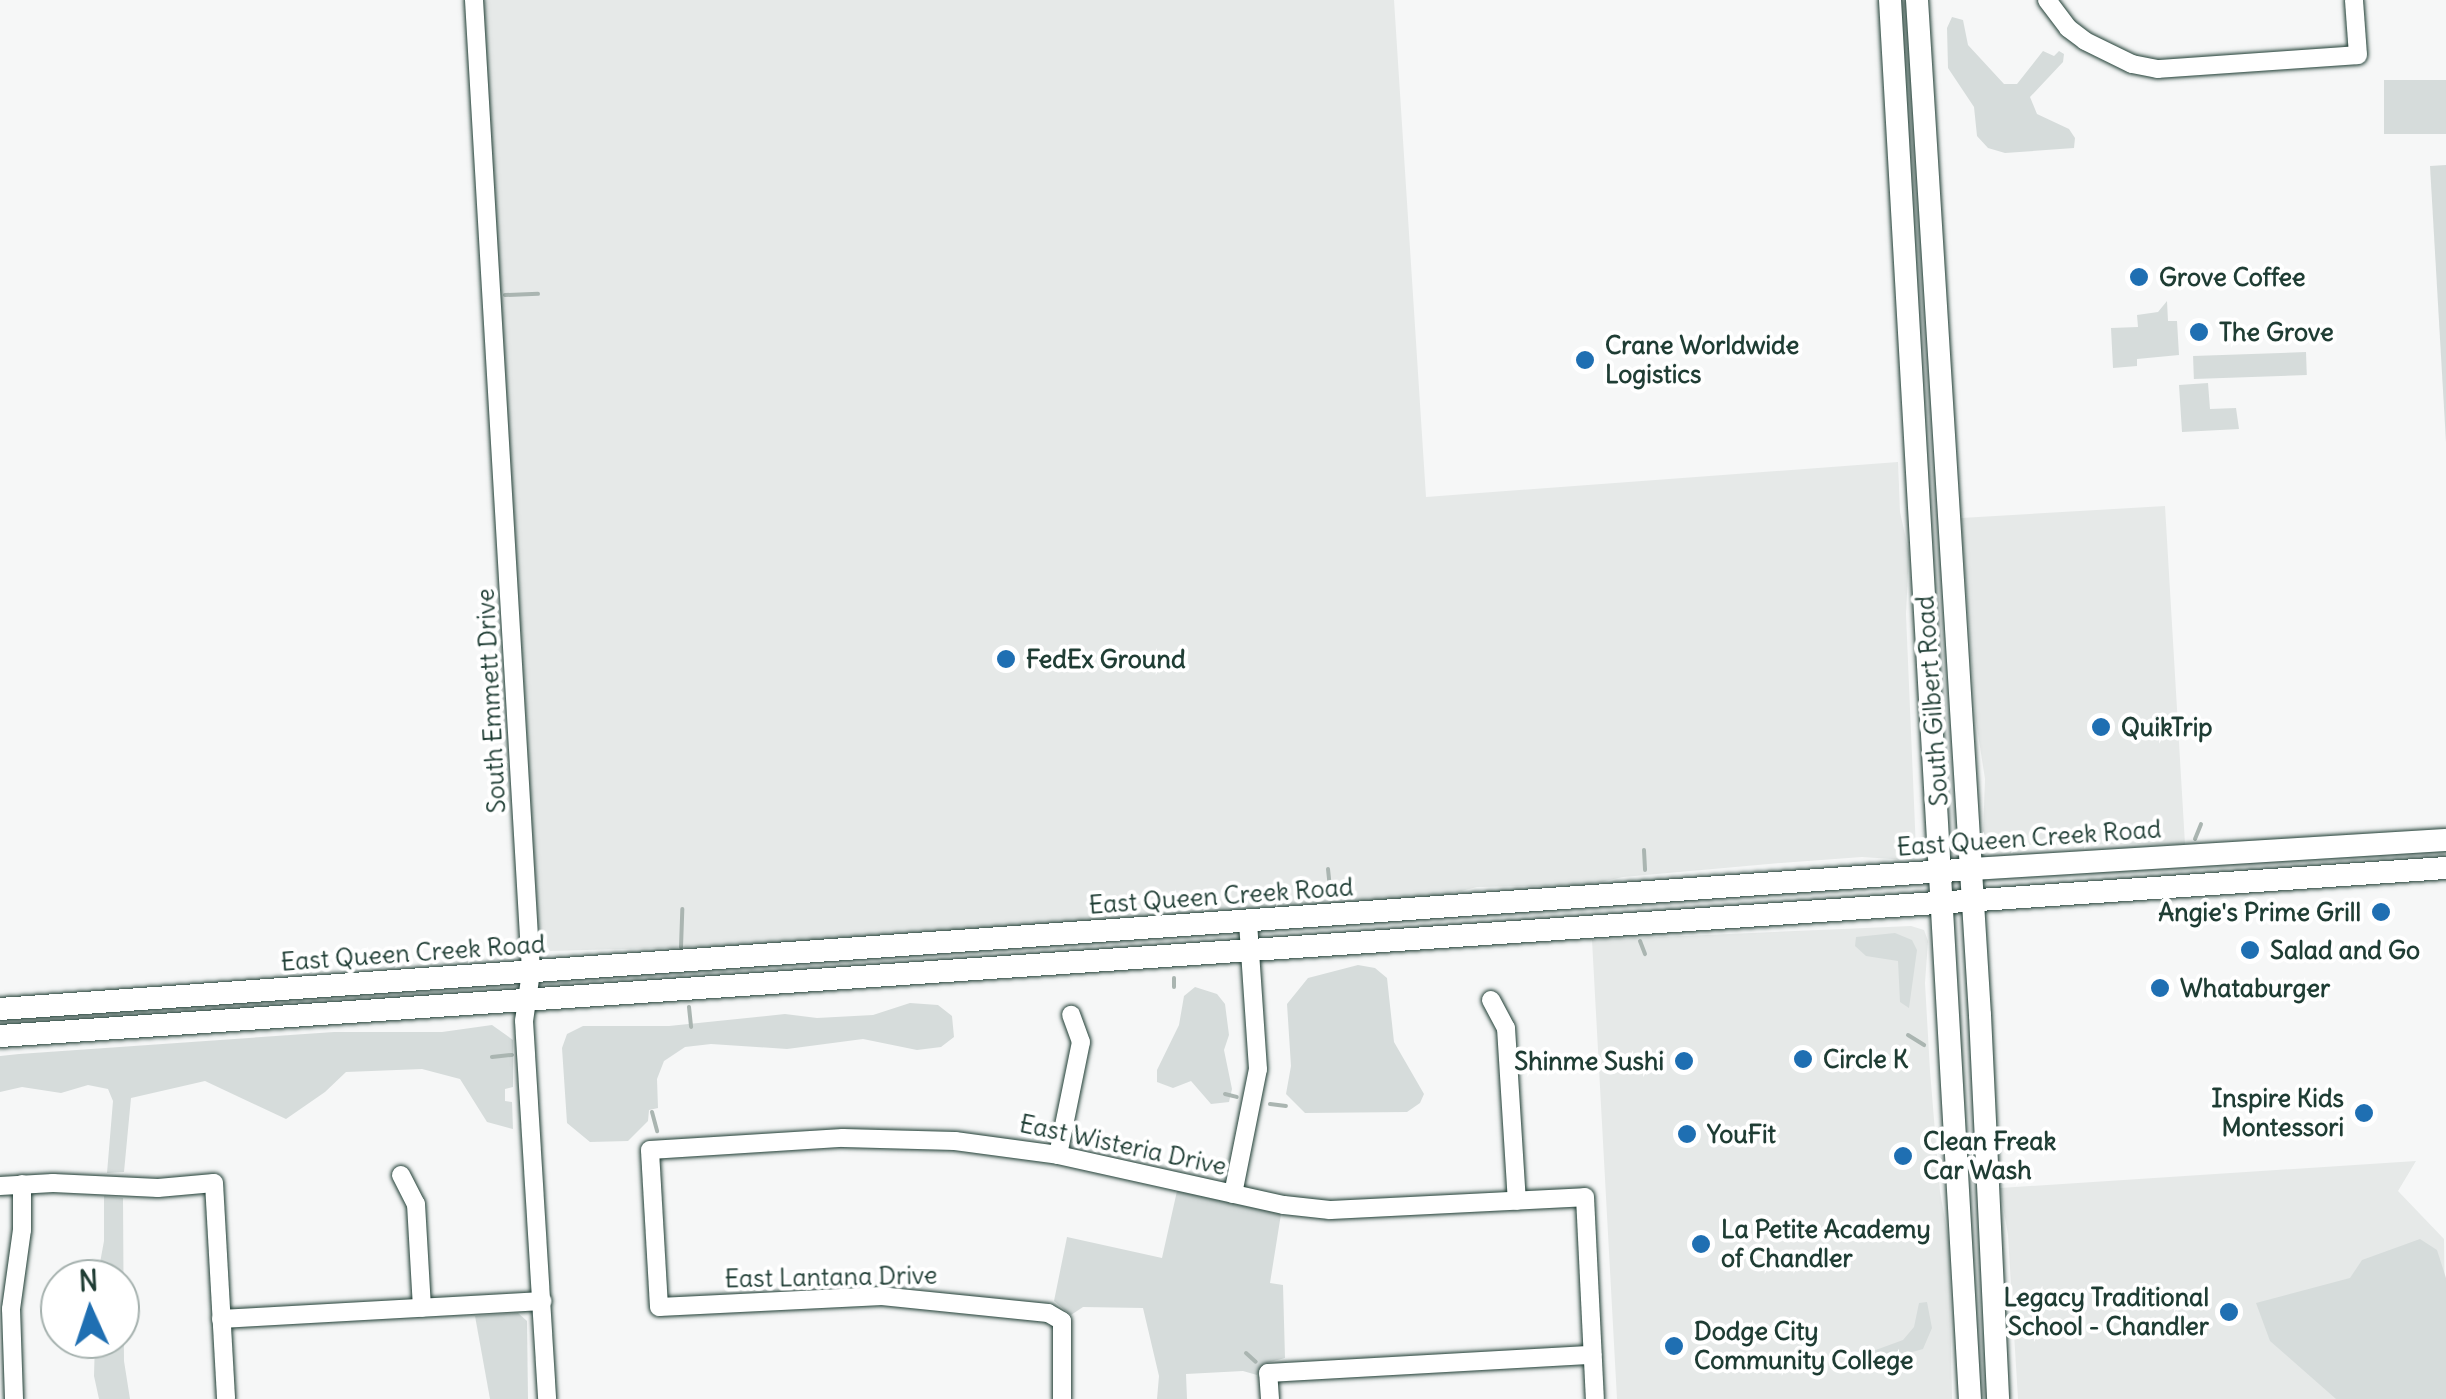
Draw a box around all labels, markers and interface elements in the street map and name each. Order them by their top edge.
place label: Grove Coffee [2159,262,2305,292]
marker: Grove Coffee [2128,266,2150,288]
place label: The Grove [2219,317,2334,347]
marker: The Grove [2188,321,2210,343]
place label: Crane Worldwide Logistics [1605,331,1799,390]
marker: Crane Worldwide Logistics [1574,349,1596,371]
street label: South Emmett Drive [470,588,512,814]
street label: South Gilbert Road [1910,595,1954,807]
place label: FedEx Ground [1026,644,1186,674]
marker: FedEx Ground [995,648,1017,670]
place label: QuikTrip [2121,712,2212,742]
marker: QuikTrip [2090,716,2112,738]
street label: East Queen Creek Road [1896,814,2162,862]
street label: East Queen Creek Road [1088,872,1354,920]
place label: Angie's Prime Grill [2158,897,2361,927]
marker: Angie's Prime Grill [2370,901,2392,923]
street label: East Queen Creek Road [280,929,546,977]
place label: Salad and Go [2270,935,2420,965]
marker: Salad and Go [2239,939,2261,961]
place label: Whataburger [2180,973,2330,1003]
marker: Whataburger [2149,977,2171,999]
place label: Circle K [1823,1044,1908,1074]
place label: Shinme Sushi [1514,1046,1664,1076]
marker: Circle K [1792,1048,1814,1070]
marker: Shinme Sushi [1673,1050,1695,1072]
place label: Inspire Kids Montessori [2212,1084,2344,1143]
marker: Inspire Kids Montessori [2353,1102,2375,1124]
street label: East Wisteria Drive [1017,1108,1229,1182]
place label: YouFit [1707,1119,1776,1149]
marker: YouFit [1676,1123,1698,1145]
place label: Clean Freak Car Wash [1923,1127,2056,1186]
marker: Clean Freak Car Wash [1892,1145,1914,1167]
place label: La Petite Academy of Chandler [1721,1215,1931,1274]
marker: La Petite Academy of Chandler [1690,1233,1712,1255]
north arrow [40,1259,140,1359]
street label: East Lantana Drive [724,1260,938,1294]
text: N [78,1263,99,1300]
place label: Legacy Traditional School - Chandler [2004,1283,2209,1342]
marker: Legacy Traditional School - Chandler [2218,1301,2240,1323]
place label: Dodge City Community College [1694,1317,1914,1376]
marker: Dodge City Community College [1663,1335,1685,1357]

